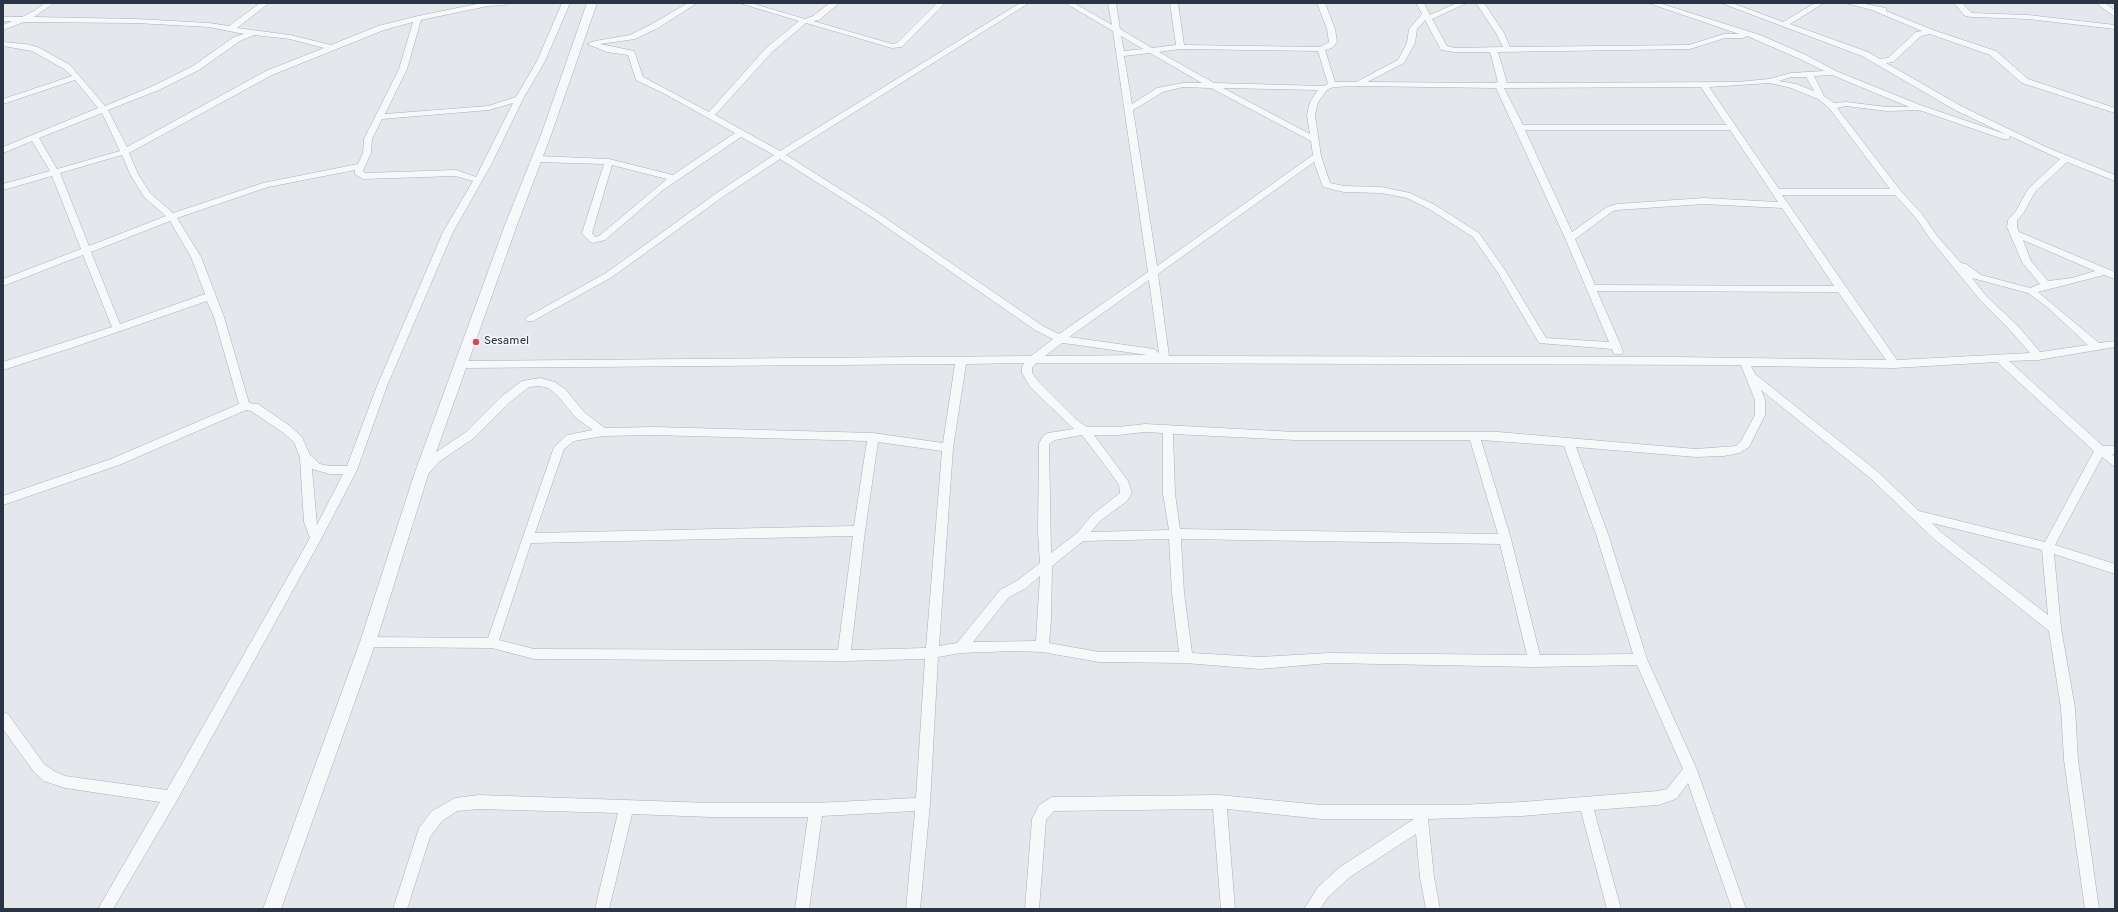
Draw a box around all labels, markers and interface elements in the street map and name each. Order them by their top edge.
place label: Sesamel [484,335,529,349]
marker: Sesamel [471,337,481,347]

